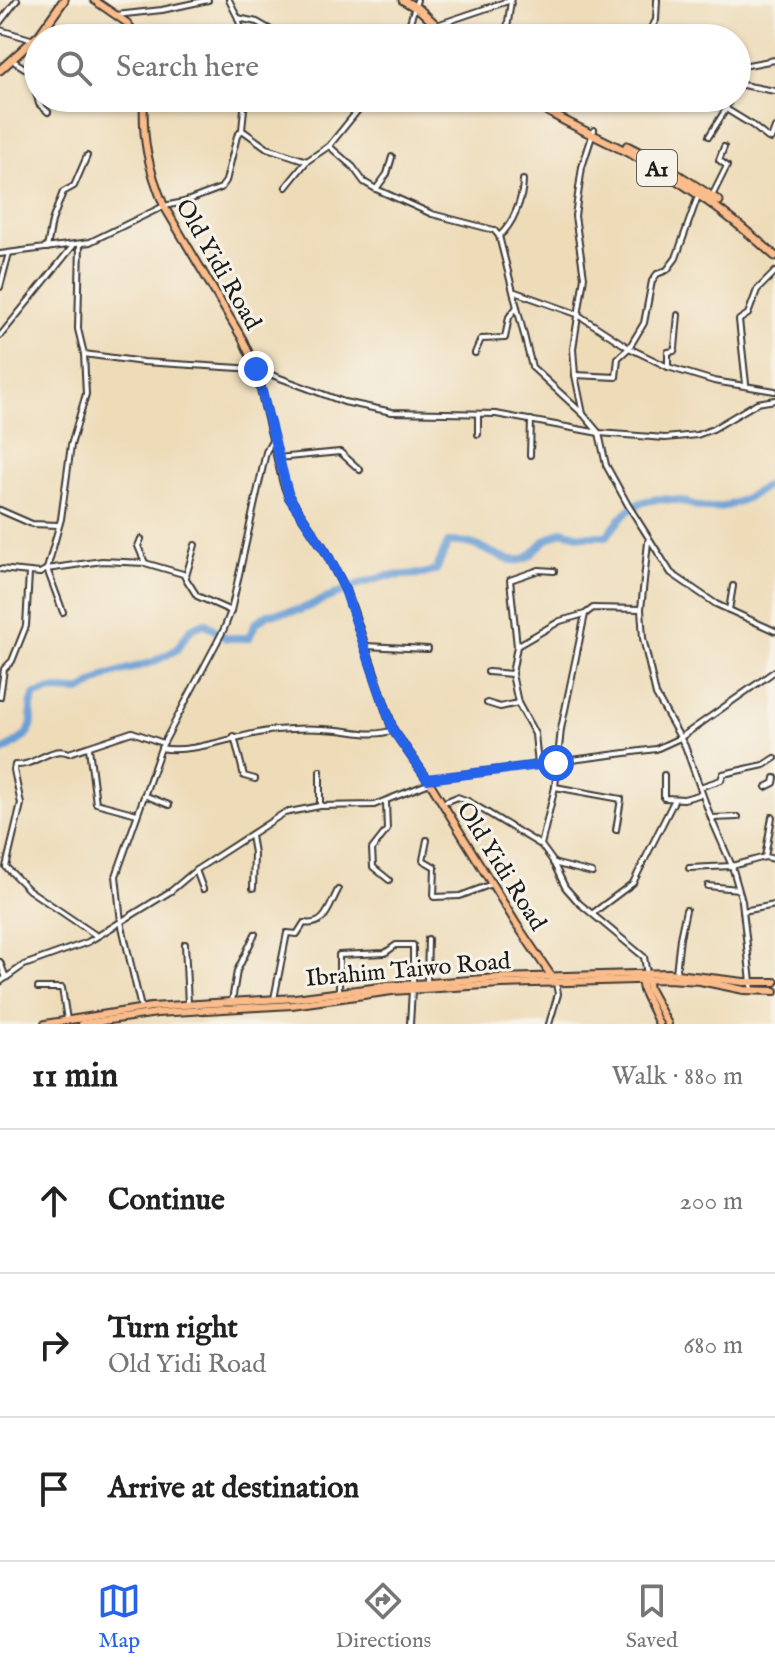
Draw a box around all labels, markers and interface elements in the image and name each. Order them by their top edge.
search box [24,24,751,112]
icon: search [52,46,96,90]
text: Search here [116,49,259,87]
road number: A1 [637,150,677,186]
street label: Old Yidi Road [168,194,268,336]
route end [238,351,274,387]
route start [538,745,574,781]
street label: Old Yidi Road [449,797,553,937]
street label: Ibrahim Taiwo Road [304,946,512,995]
text: 11 min [32,1055,118,1098]
text: Walk · 880 m [612,1060,743,1093]
icon: ahead [32,1179,76,1223]
text: Continue [108,1182,225,1220]
text: 200 m [679,1185,743,1218]
text: Turn right [108,1310,238,1348]
icon: right [32,1323,76,1367]
text: 680 m [683,1329,743,1362]
text: Old Yidi Road [108,1348,266,1381]
icon: arrive [32,1467,76,1511]
text: Arrive at destination [108,1470,359,1508]
tab: Map [97,1579,141,1655]
tab: Directions [336,1579,431,1655]
tab: Saved [626,1579,678,1655]

